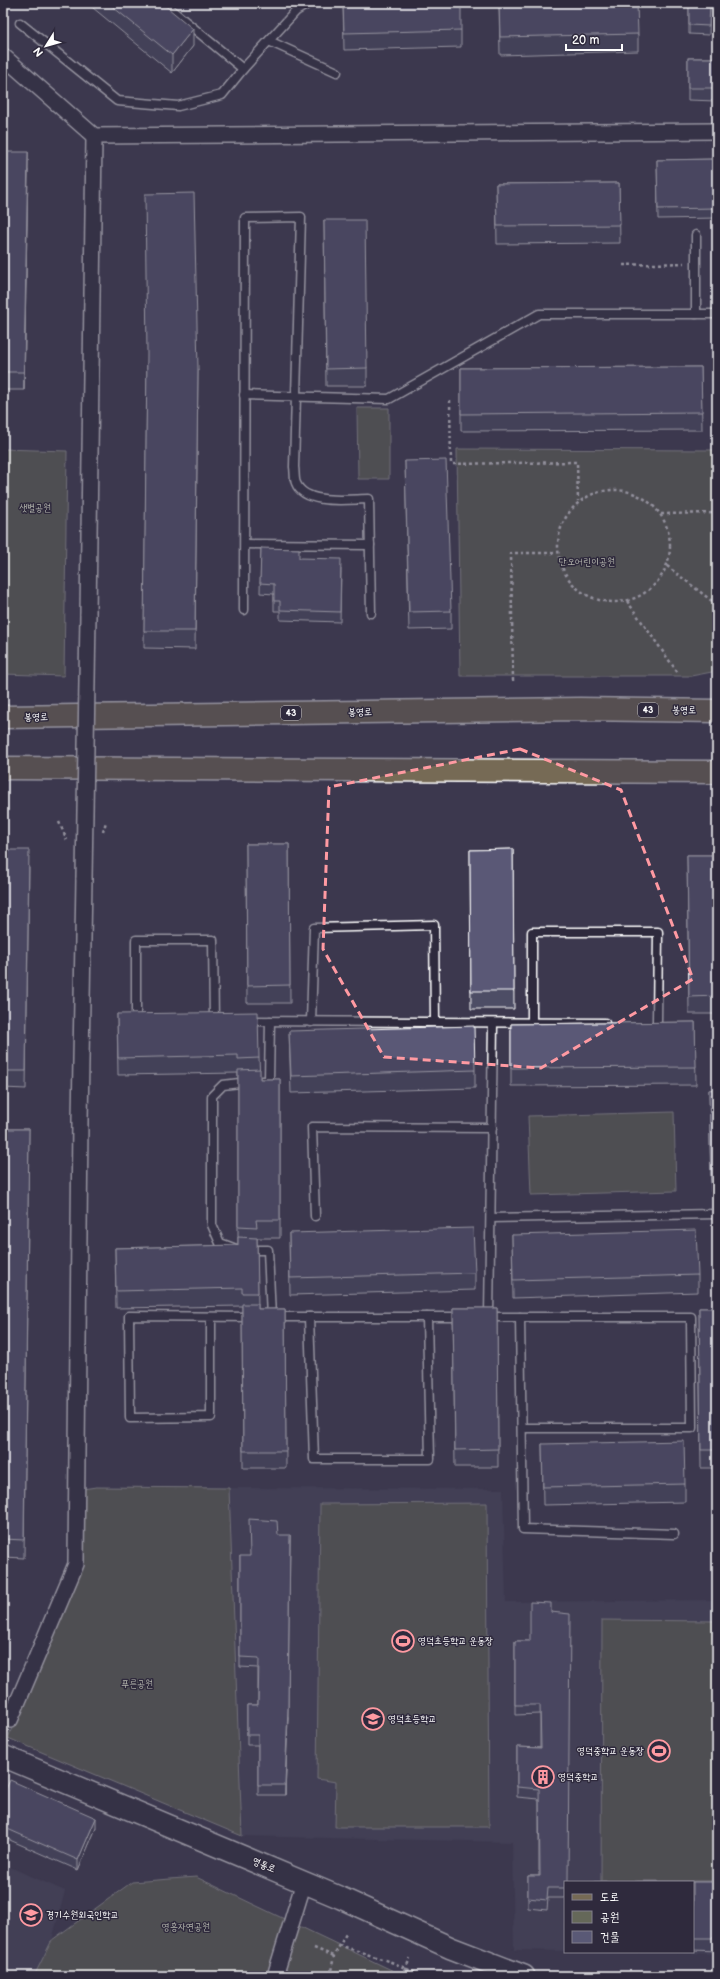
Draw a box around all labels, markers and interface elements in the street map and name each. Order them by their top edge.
north arrow [26,26,66,66]
scale bar [566,26,622,52]
text: 20 m [572,33,599,48]
text: N [31,45,46,59]
park label: 샛별공원 [19,502,51,514]
park label: 단오어린이공원 [559,556,615,568]
road number: 43 [638,703,658,717]
street label: 봉영로 [672,704,696,716]
road number: 43 [281,706,301,720]
street label: 봉영로 [348,706,372,718]
street label: 봉영로 [24,711,48,723]
sports icon: 영덕초등학교 운동장 [390,1628,416,1654]
place label: 영덕초등학교 운동장 [418,1635,493,1647]
park label: 푸른공원 [121,1678,153,1690]
school or university icon: 영덕초등학교 [360,1706,386,1732]
place label: 영덕초등학교 [388,1713,436,1725]
sports icon: 영덕중학교 운동장 [646,1738,672,1764]
place label: 영덕중학교 운동장 [577,1745,644,1757]
building icon: 영덕중학교 [530,1764,556,1790]
place label: 영덕중학교 [558,1771,598,1783]
street label: 영통로 [251,1855,277,1875]
legend [564,1881,694,1953]
text: 도로 [600,1890,619,1905]
school or university icon: 경기수원외국인학교 [18,1902,44,1928]
place label: 경기수원외국인학교 [46,1909,118,1921]
text: 공원 [600,1910,619,1925]
park label: 영흥자연공원 [162,1921,210,1933]
text: 건물 [600,1930,620,1945]

